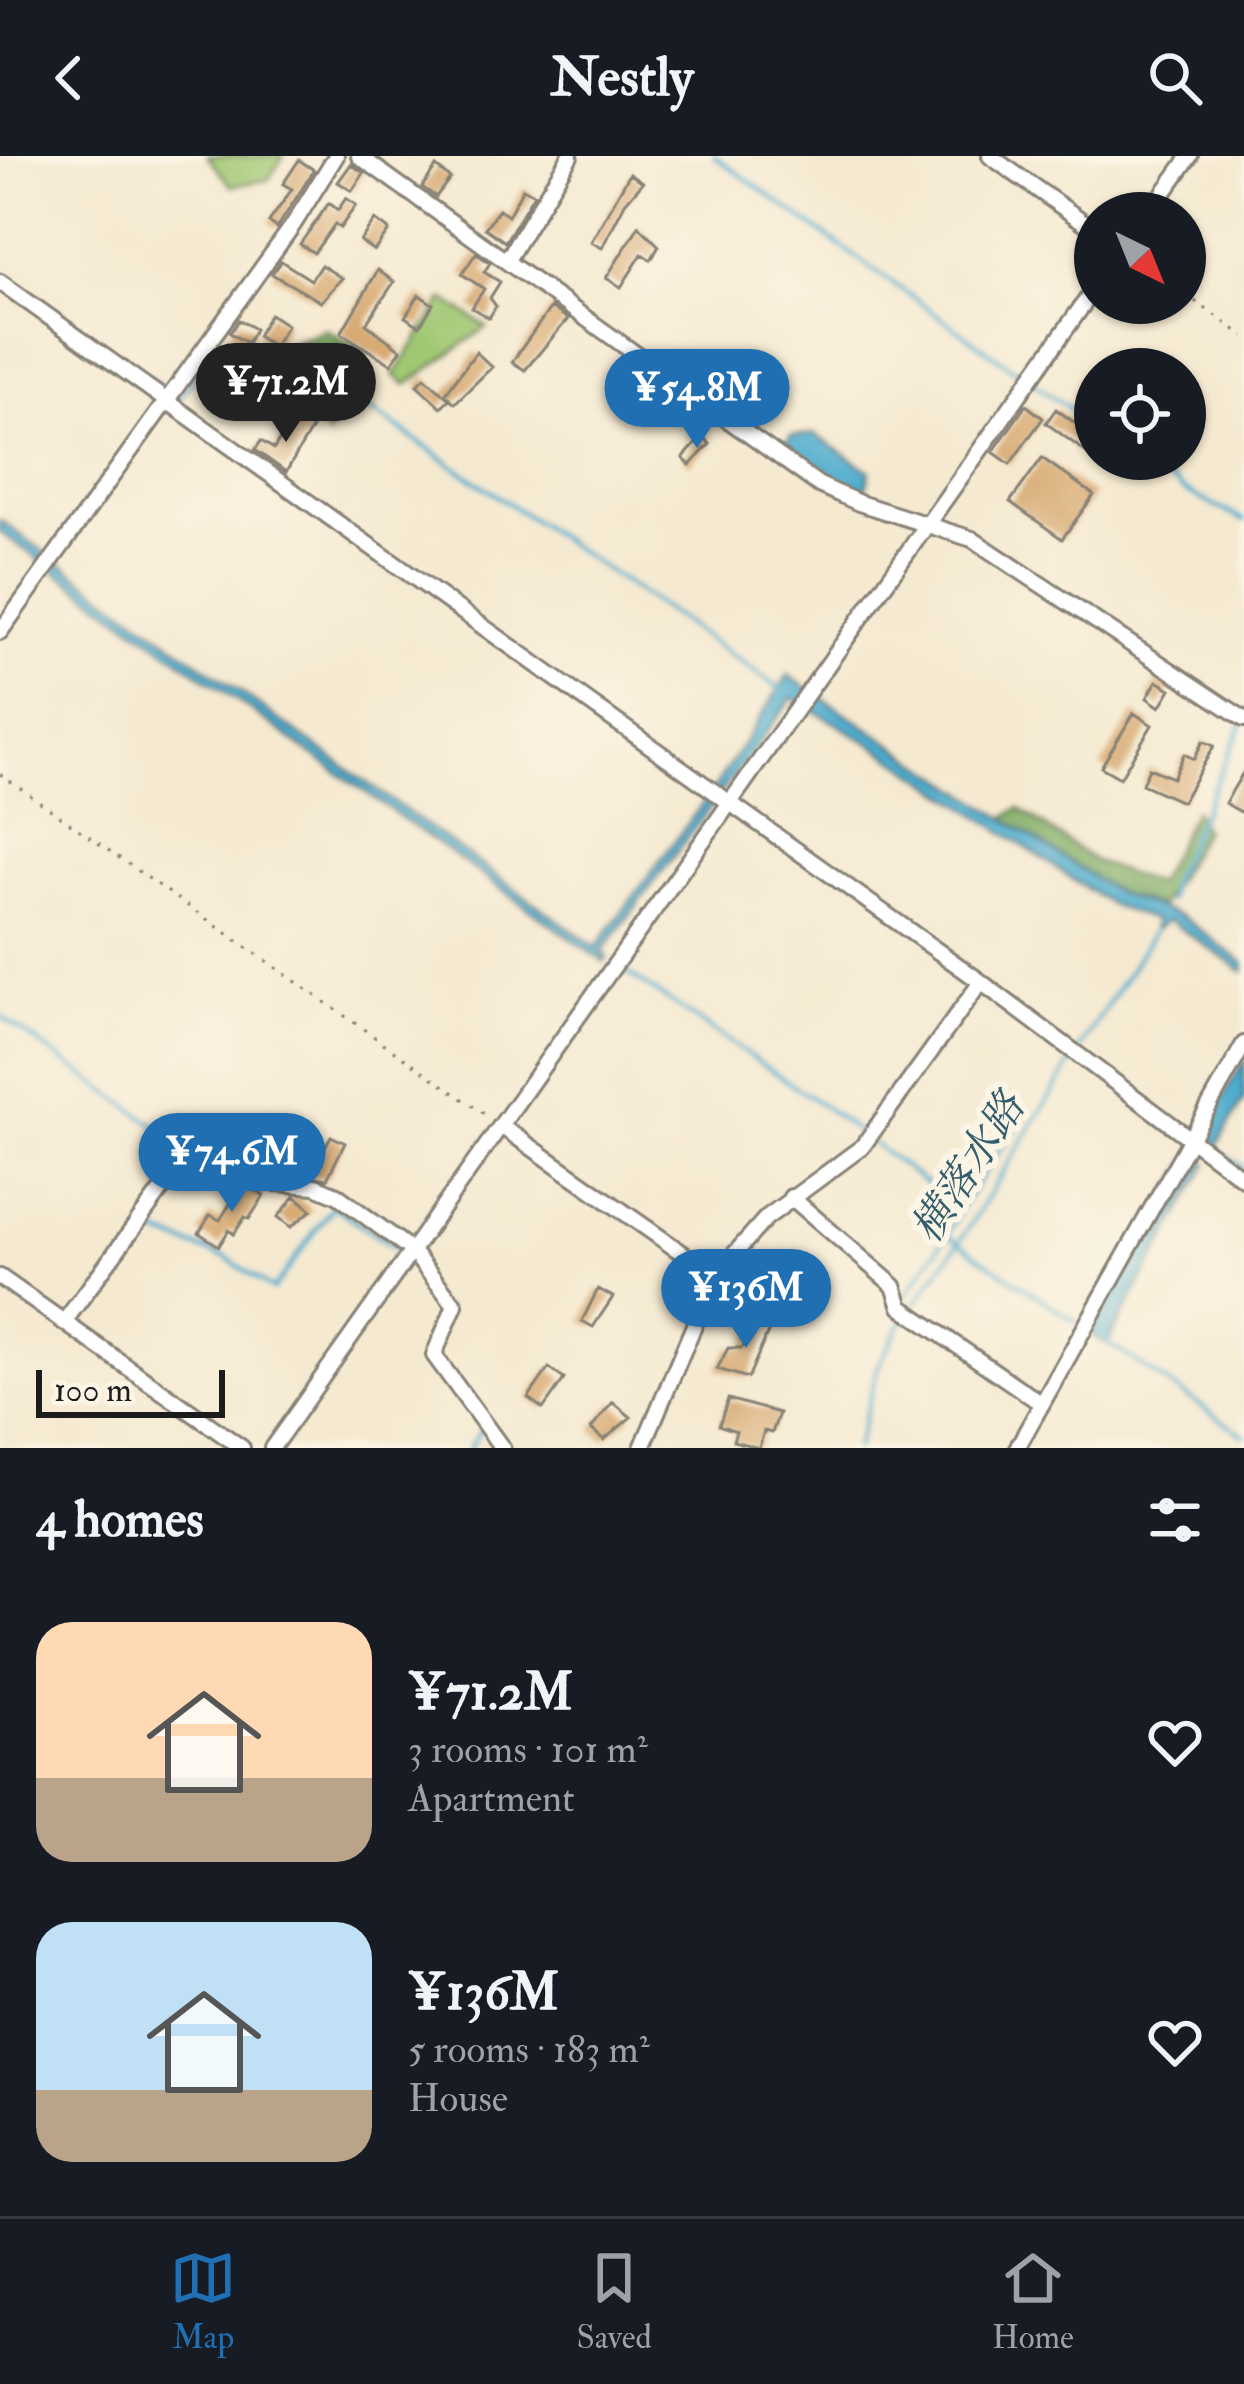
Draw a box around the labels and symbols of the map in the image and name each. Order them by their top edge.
north arrow [1074,192,1206,324]
pin: ¥71.2M [188,343,384,445]
pin: ¥54.8M [599,349,795,451]
water label: 横落水路 [901,1081,1038,1253]
pin: ¥74.6M [134,1113,330,1215]
pin: ¥136M [662,1249,830,1351]
scale bar [36,1364,225,1417]

